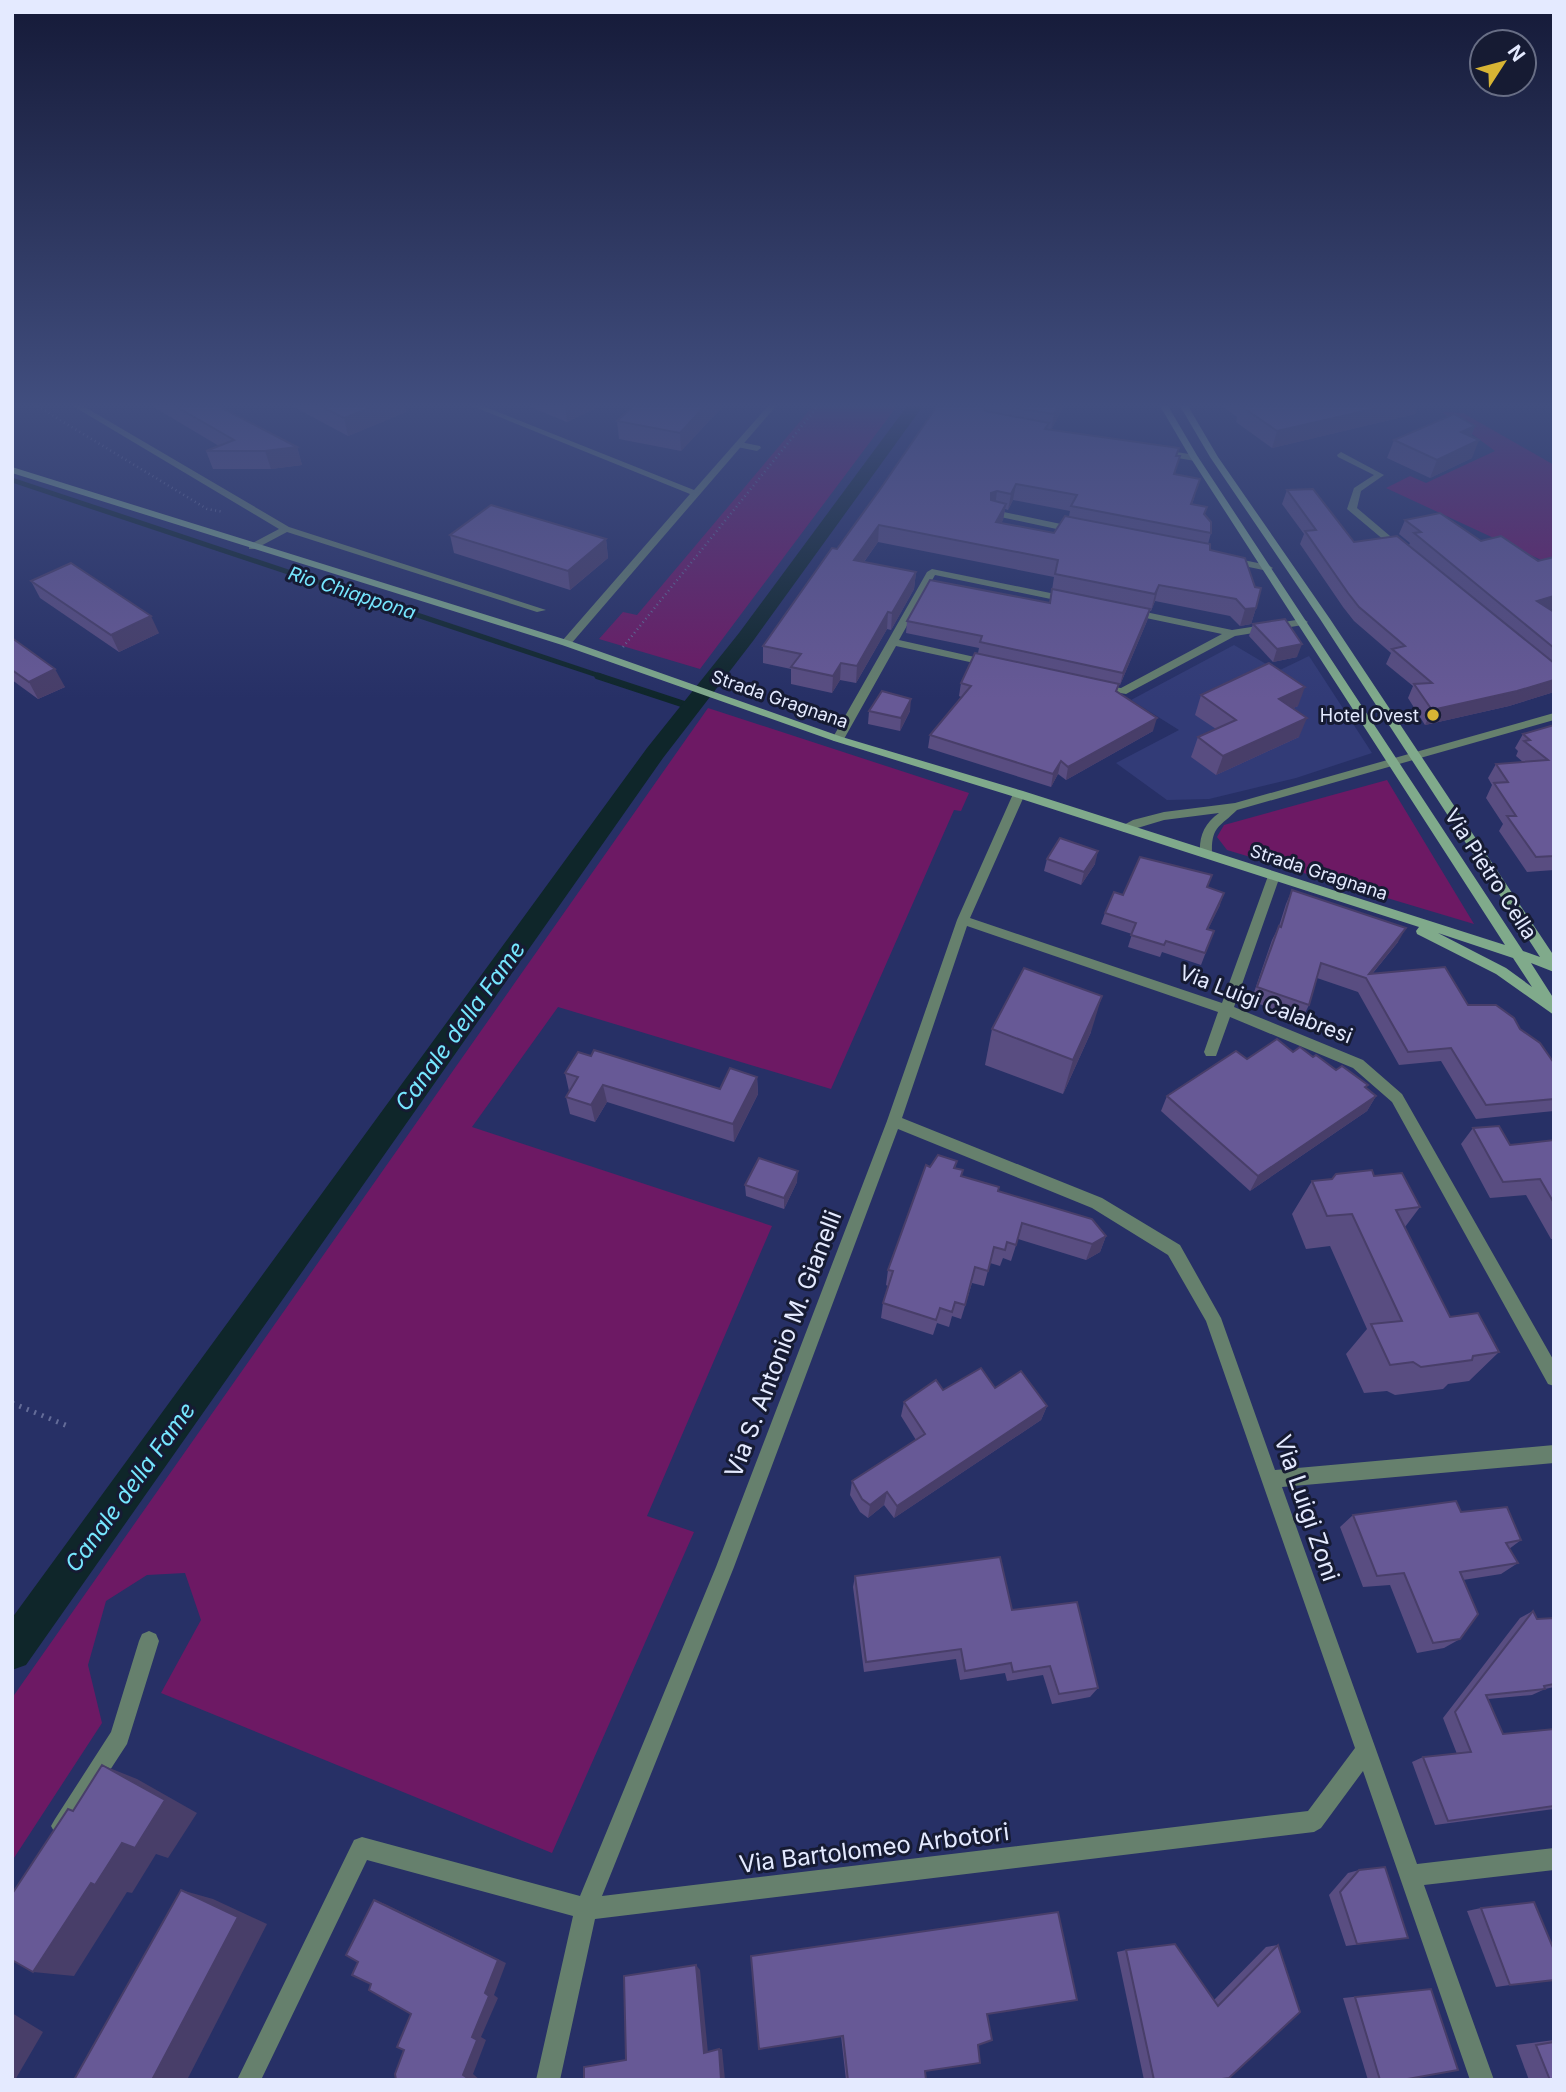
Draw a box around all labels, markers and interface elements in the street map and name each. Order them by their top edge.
north arrow [1468,28,1538,98]
text: N [1503,41,1530,66]
water label: Rio Chiappona [285,562,419,625]
street label: Strada Gragnana [709,666,851,732]
place label: Hotel Ovest [1320,705,1419,726]
marker: Hotel Ovest [1425,707,1441,723]
street label: Via Pietro Cella [1440,804,1542,944]
street label: Strada Gragnana [1248,840,1390,904]
water label: Canale della Fame [389,936,531,1116]
street label: Via Luigi Calabresi [1176,959,1356,1049]
street label: Via S. Antonio M. Gianelli [719,1206,847,1482]
water label: Canale della Fame [59,1397,201,1577]
street label: Via Luigi Zoni [1268,1431,1346,1585]
street label: Via Bartolomeo Arbotori [737,1817,1011,1879]

